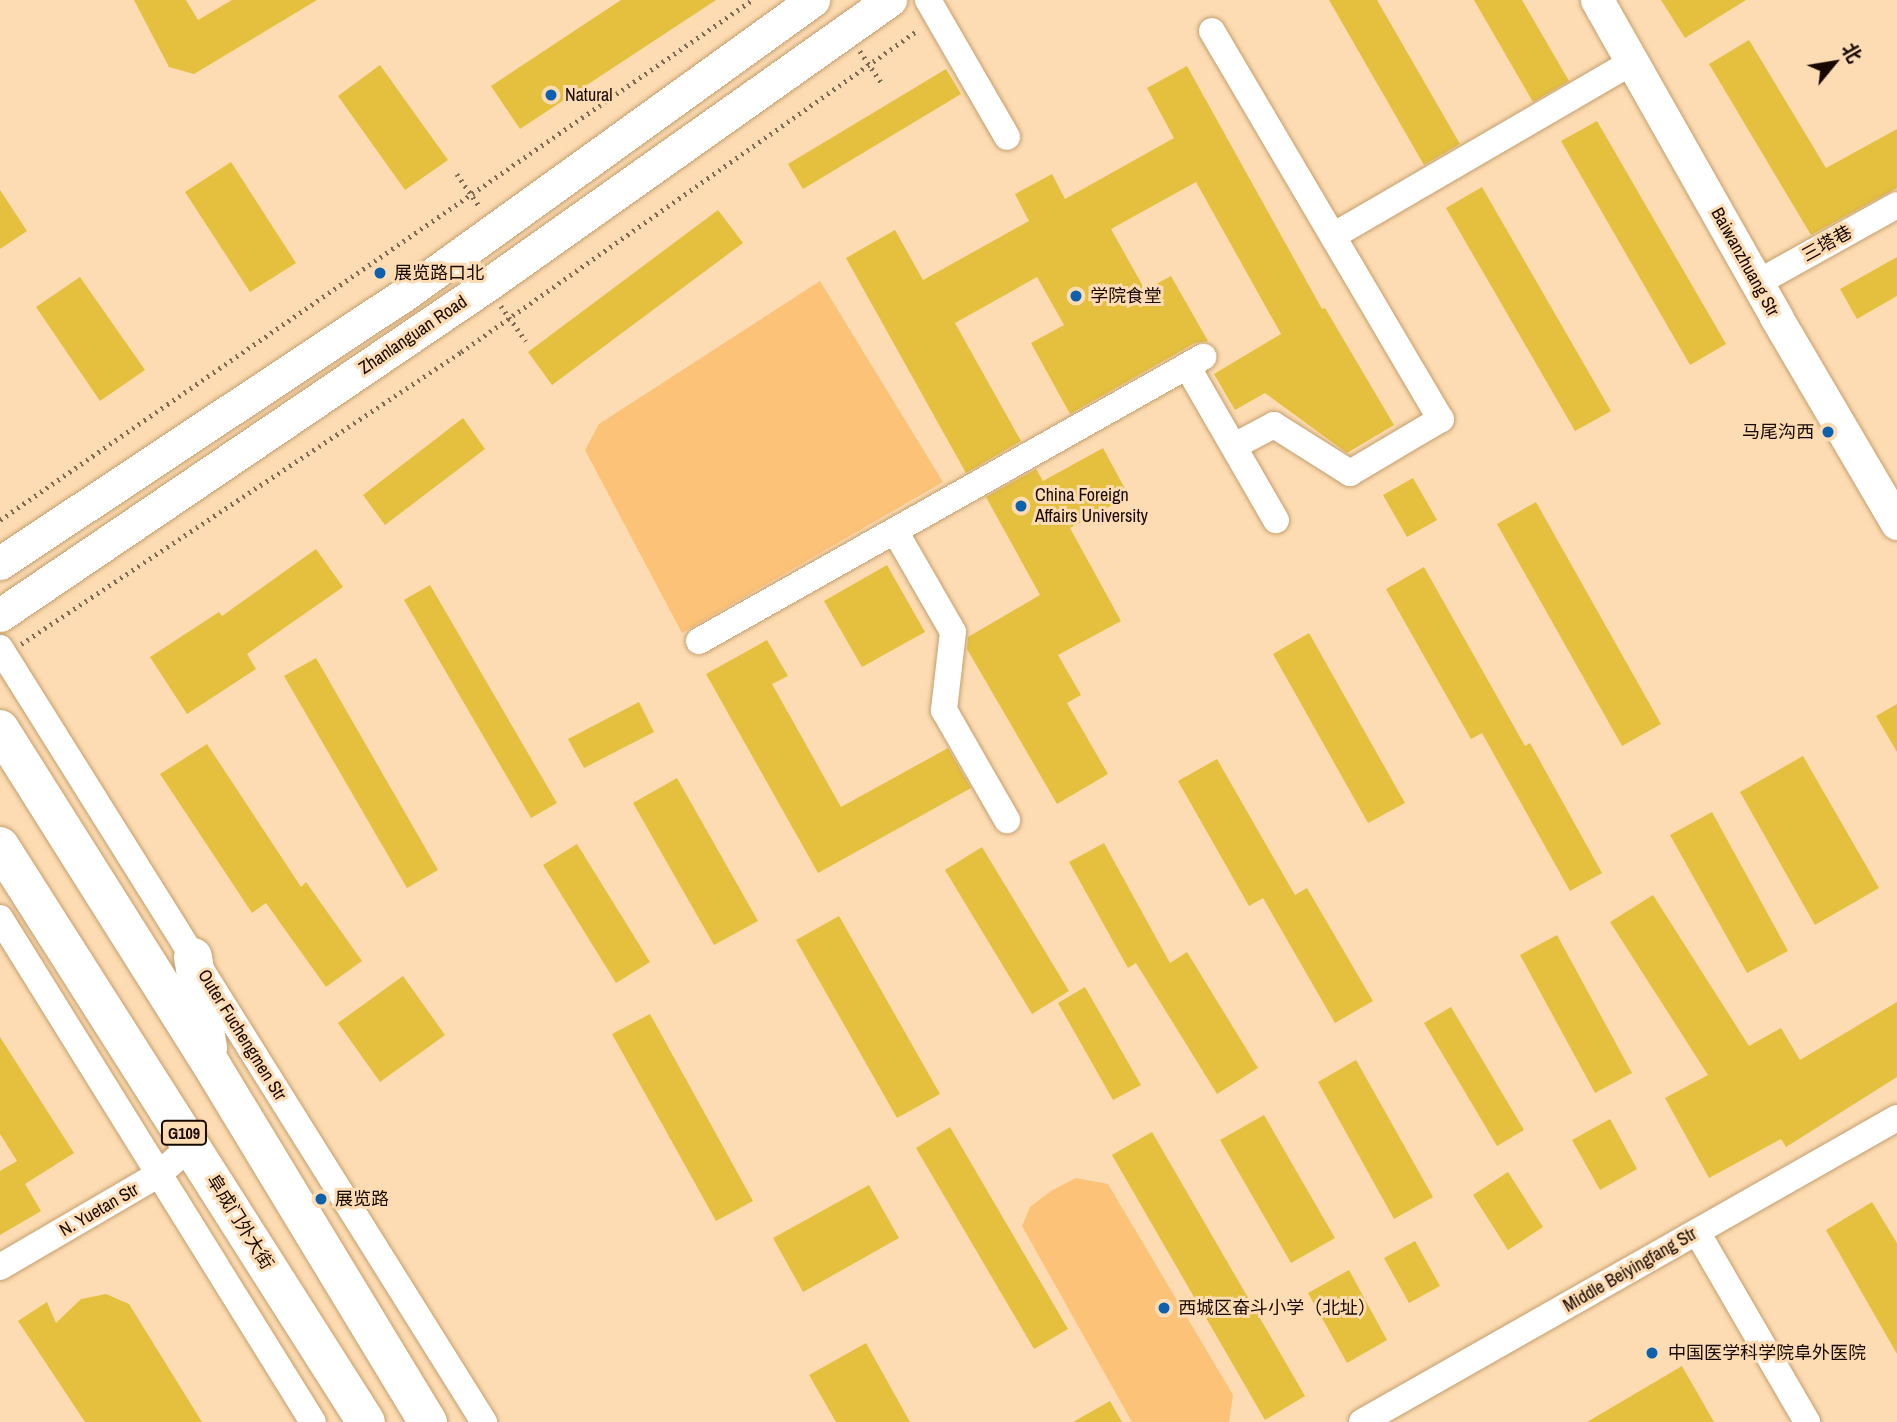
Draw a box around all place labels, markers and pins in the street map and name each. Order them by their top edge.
place label: Natural [565,84,613,106]
marker: Natural [543,87,559,103]
place label: 展览路口北 [394,262,484,284]
marker: 展览路口北 [372,265,388,281]
place label: 学院食堂 [1090,285,1162,307]
marker: 学院食堂 [1068,288,1084,304]
place label: 马尾沟西 [1742,421,1814,443]
marker: 马尾沟西 [1820,424,1836,440]
place label: China Foreign Affairs University [1035,485,1148,528]
marker: China Foreign Affairs University [1013,498,1029,514]
place label: 展览路 [335,1188,389,1210]
marker: 展览路 [313,1191,329,1207]
place label: 西城区奋斗小学（北址） [1178,1297,1376,1319]
marker: 西城区奋斗小学（北址） [1156,1300,1172,1316]
place label: 中国医学科学院阜外医院 [1668,1342,1866,1364]
marker: 中国医学科学院阜外医院 [1642,1343,1662,1363]

